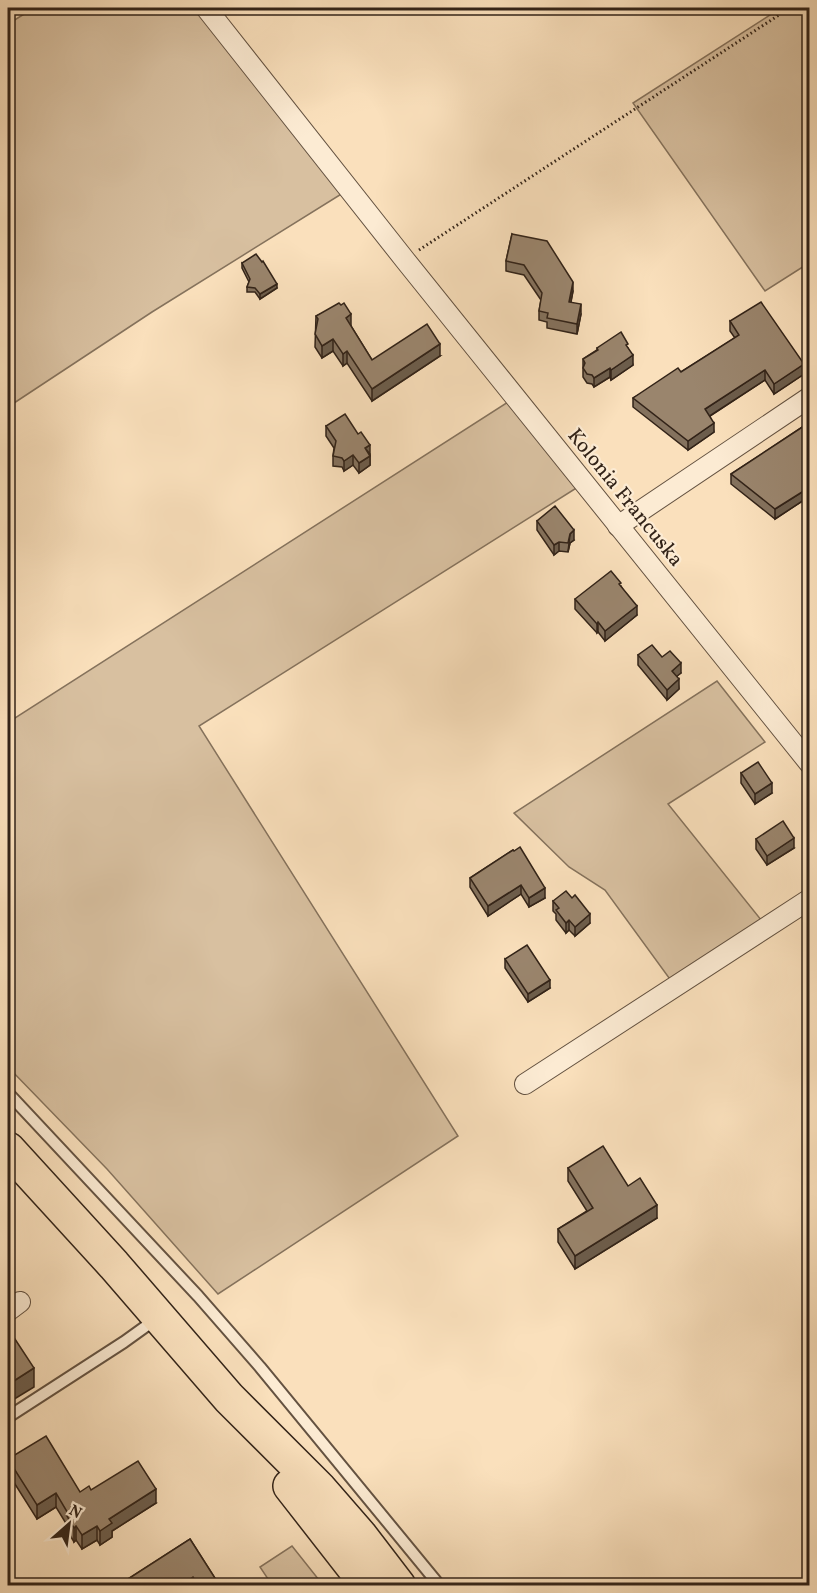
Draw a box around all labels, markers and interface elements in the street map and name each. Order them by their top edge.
street label: Kolonia Francuska [560,423,690,573]
north arrow [39,1494,99,1554]
text: N [65,1500,86,1525]

